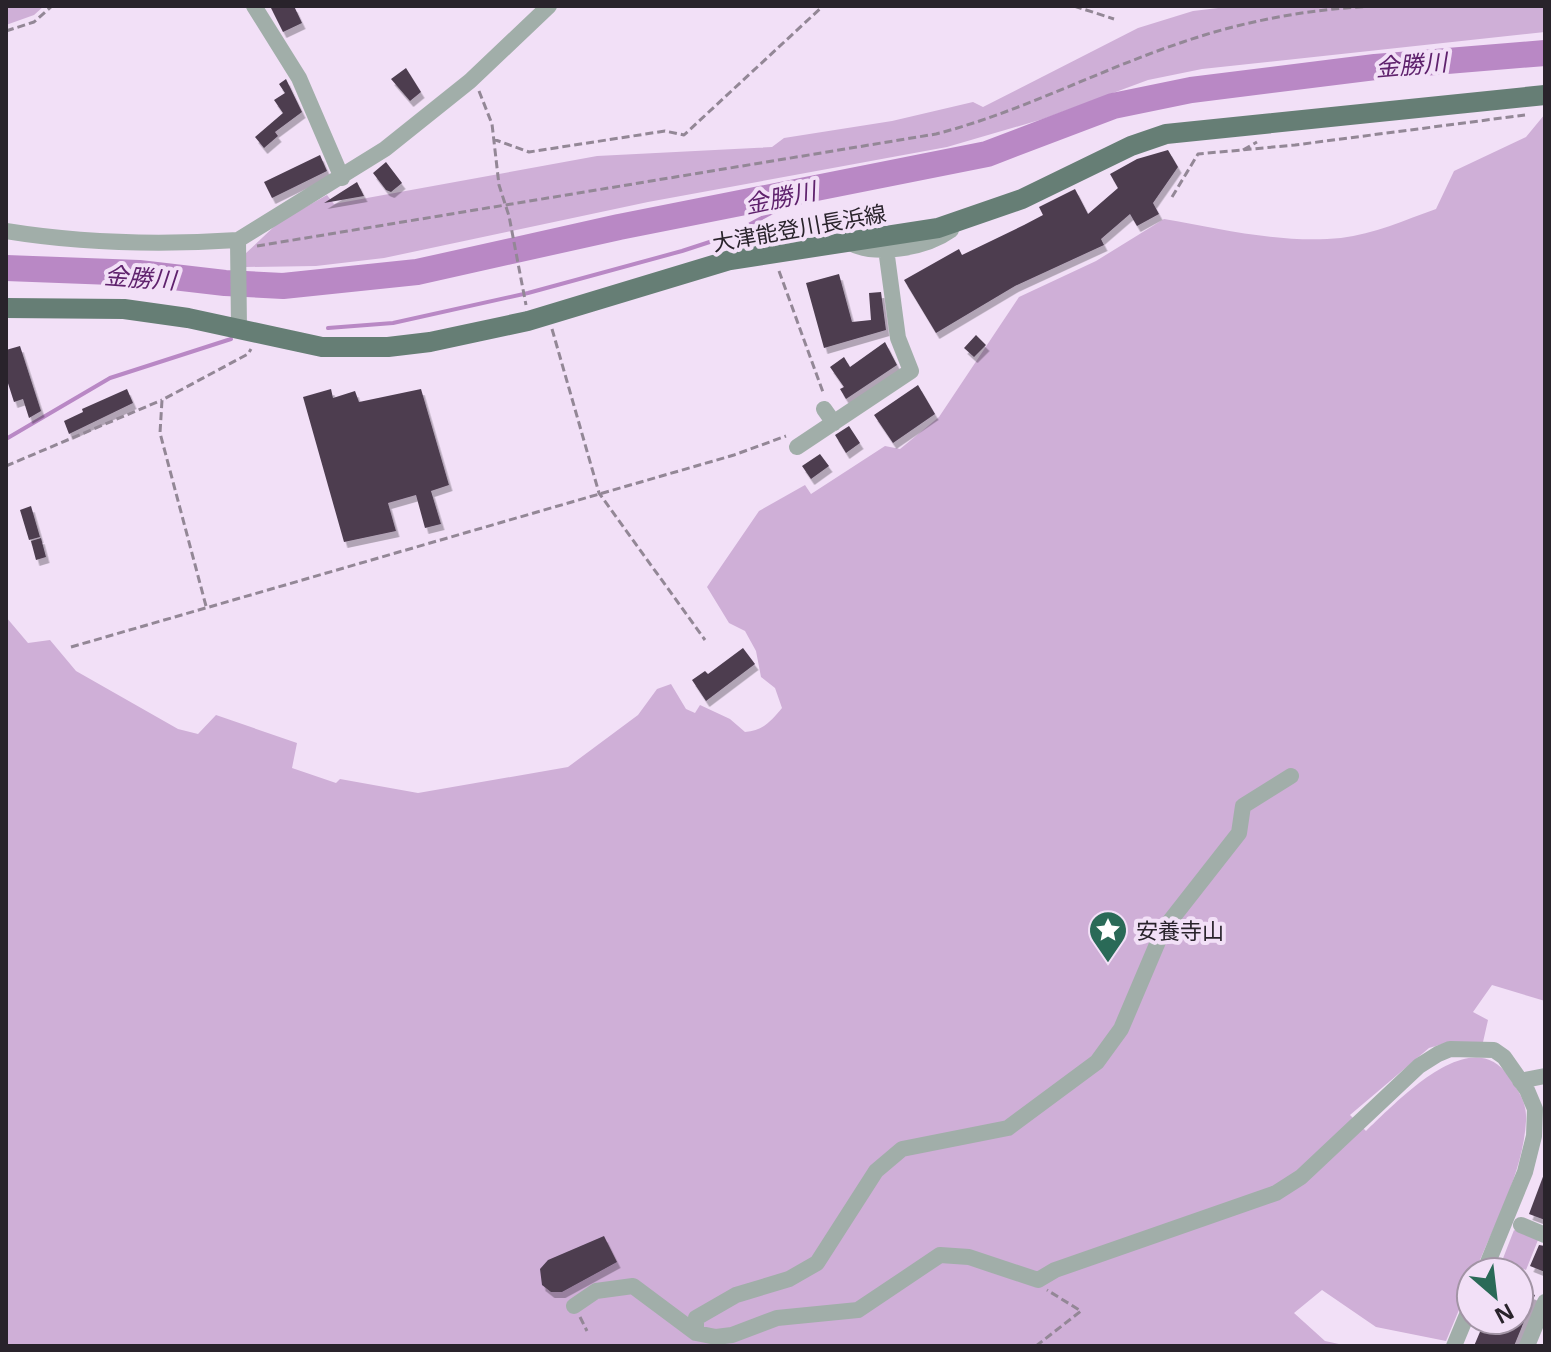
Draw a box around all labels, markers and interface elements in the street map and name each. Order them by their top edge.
water label: 金勝川 [1374,44,1451,84]
water label: 金勝川 [741,173,822,221]
street label: 大津能登川長浜線 [710,197,888,257]
water label: 金勝川 [103,258,180,296]
place icon: 安養寺山 [1087,909,1129,964]
place label: 安養寺山 [1136,915,1224,945]
north arrow [1455,1256,1535,1336]
text: N [1490,1297,1520,1332]

